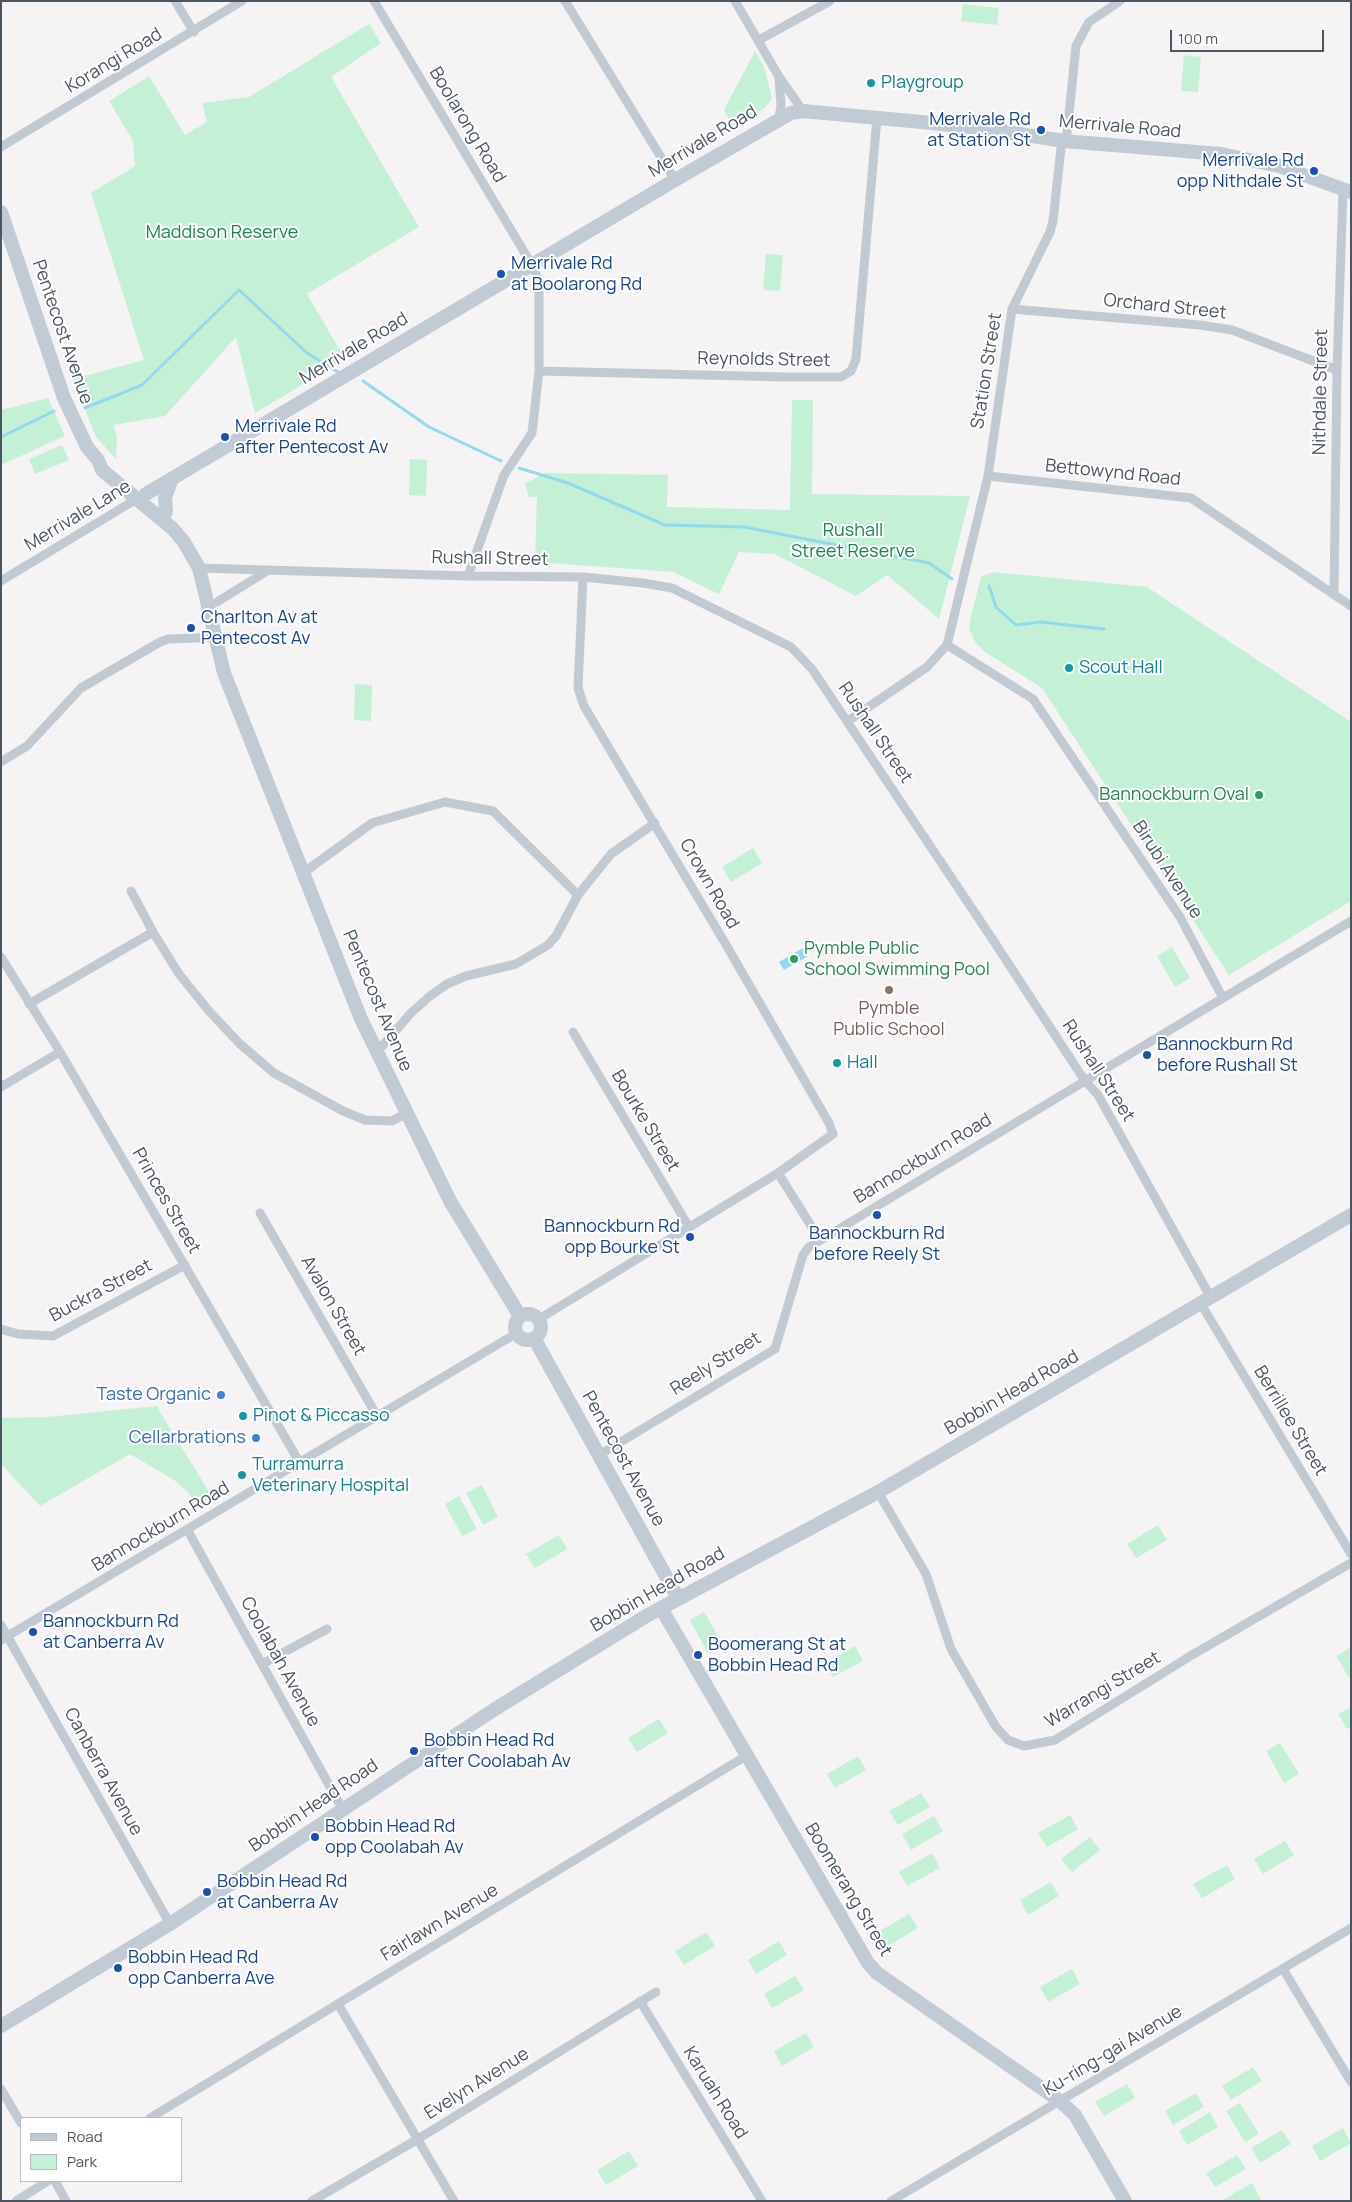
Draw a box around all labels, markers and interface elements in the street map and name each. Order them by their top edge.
scale bar [1172,20,1326,52]
street label: Korangi Road [62,24,166,98]
text: 100 m [1178,28,1218,49]
street label: Boolarong Road [424,63,510,187]
place label: Playgroup [881,72,964,94]
marker: Playgroup [865,77,877,89]
street label: Merrivale Road [645,101,761,183]
place label: Merrivale Rd at Station St [927,109,1031,152]
street label: Merrivale Road [1058,111,1182,143]
marker: Merrivale Rd at Station St [1035,124,1047,136]
place label: Merrivale Rd opp Nithdale St [1177,150,1304,192]
marker: Merrivale Rd opp Nithdale St [1308,165,1320,177]
park label: Maddison Reserve [146,222,298,244]
place label: Merrivale Rd at Boolarong Rd [511,253,642,296]
street label: Pentecost Avenue [27,257,97,407]
marker: Merrivale Rd at Boolarong Rd [495,268,507,280]
street label: Orchard Street [1102,290,1228,324]
street label: Merrivale Road [296,308,412,390]
street label: Station Street [967,311,1007,431]
street label: Nithdale Street [1309,329,1333,455]
street label: Reynolds Street [697,348,831,372]
place label: Merrivale Rd after Pentecost Av [235,416,388,458]
marker: Merrivale Rd after Pentecost Av [219,431,231,443]
street label: Bettowynd Road [1044,455,1182,491]
street label: Merrivale Lane [21,476,135,556]
park label: Rushall Street Reserve [791,520,915,562]
street label: Rushall Street [431,547,549,571]
place label: Charlton Av at Pentecost Av [201,607,318,650]
marker: Charlton Av at Pentecost Av [185,622,197,634]
place label: Scout Hall [1079,657,1163,679]
marker: Scout Hall [1063,662,1075,674]
street label: Rushall Street [833,678,917,788]
place label: Bannockburn Oval [1099,784,1249,806]
marker: Bannockburn Oval [1253,789,1265,801]
street label: Birubi Avenue [1127,817,1207,923]
street label: Crown Road [675,835,743,933]
street label: Pentecost Avenue [338,927,416,1075]
place label: Pymble Public School Swimming Pool [804,938,990,981]
marker: Pymble Public School Swimming Pool [788,953,800,965]
marker: Pymble Public School [883,984,895,996]
place label: Pymble Public School [833,998,945,1040]
street label: Rushall Street [1057,1016,1139,1126]
place label: Bannockburn Rd before Rushall St [1157,1034,1298,1076]
marker: Bannockburn Rd before Rushall St [1141,1049,1153,1061]
place label: Hall [847,1052,878,1074]
marker: Hall [831,1057,843,1069]
street label: Bourke Street [606,1066,684,1176]
street label: Bannockburn Road [850,1109,996,1209]
street label: Princes Street [127,1144,205,1258]
marker: Bannockburn Rd before Reely St [871,1209,883,1221]
place label: Bannockburn Rd opp Bourke St [544,1216,680,1258]
place label: Bannockburn Rd before Reely St [809,1223,945,1266]
marker: Bannockburn Rd opp Bourke St [684,1231,696,1243]
street label: Avalon Street [296,1252,370,1360]
street label: Buckra Street [46,1255,156,1327]
street label: Reely Street [667,1328,765,1400]
street label: Bobbin Head Road [941,1346,1083,1440]
street label: Berrillee Street [1249,1362,1331,1480]
place label: Taste Organic [96,1384,211,1406]
street label: Pentecost Avenue [577,1388,669,1530]
marker: Taste Organic [215,1389,227,1401]
place label: Pinot & Piccasso [253,1405,390,1427]
marker: Pinot & Piccasso [237,1410,249,1422]
place label: Cellarbrations [129,1427,246,1449]
marker: Cellarbrations [250,1432,262,1444]
place label: Turramurra Veterinary Hospital [252,1454,409,1496]
marker: Turramurra Veterinary Hospital [236,1469,248,1481]
street label: Bannockburn Road [88,1477,234,1577]
street label: Bobbin Head Road [587,1543,729,1637]
street label: Coolabah Avenue [235,1593,325,1731]
place label: Bannockburn Rd at Canberra Av [43,1611,179,1654]
marker: Bannockburn Rd at Canberra Av [27,1626,39,1638]
place label: Boomerang St at Bobbin Head Rd [708,1634,846,1676]
street label: Warrangi Street [1041,1647,1165,1733]
marker: Boomerang St at Bobbin Head Rd [692,1649,704,1661]
street label: Canberra Avenue [59,1704,147,1840]
place label: Bobbin Head Rd after Coolabah Av [424,1730,571,1772]
marker: Bobbin Head Rd after Coolabah Av [408,1745,420,1757]
street label: Bobbin Head Road [245,1755,383,1857]
place label: Bobbin Head Rd opp Coolabah Av [325,1816,464,1858]
street label: Boomerang Street [800,1819,896,1961]
marker: Bobbin Head Rd opp Coolabah Av [309,1831,321,1843]
place label: Bobbin Head Rd at Canberra Av [217,1871,347,1914]
street label: Fairlawn Avenue [377,1880,503,1966]
marker: Bobbin Head Rd at Canberra Av [201,1886,213,1898]
place label: Bobbin Head Rd opp Canberra Ave [128,1947,275,1990]
marker: Bobbin Head Rd opp Canberra Ave [112,1962,124,1974]
street label: Ku-ring-gai Avenue [1040,2001,1186,2101]
street label: Evelyn Avenue [421,2043,533,2125]
street label: Karuah Road [678,2043,752,2143]
legend [20,2117,182,2182]
text: Road [67,2126,103,2147]
text: Park [67,2151,97,2172]

